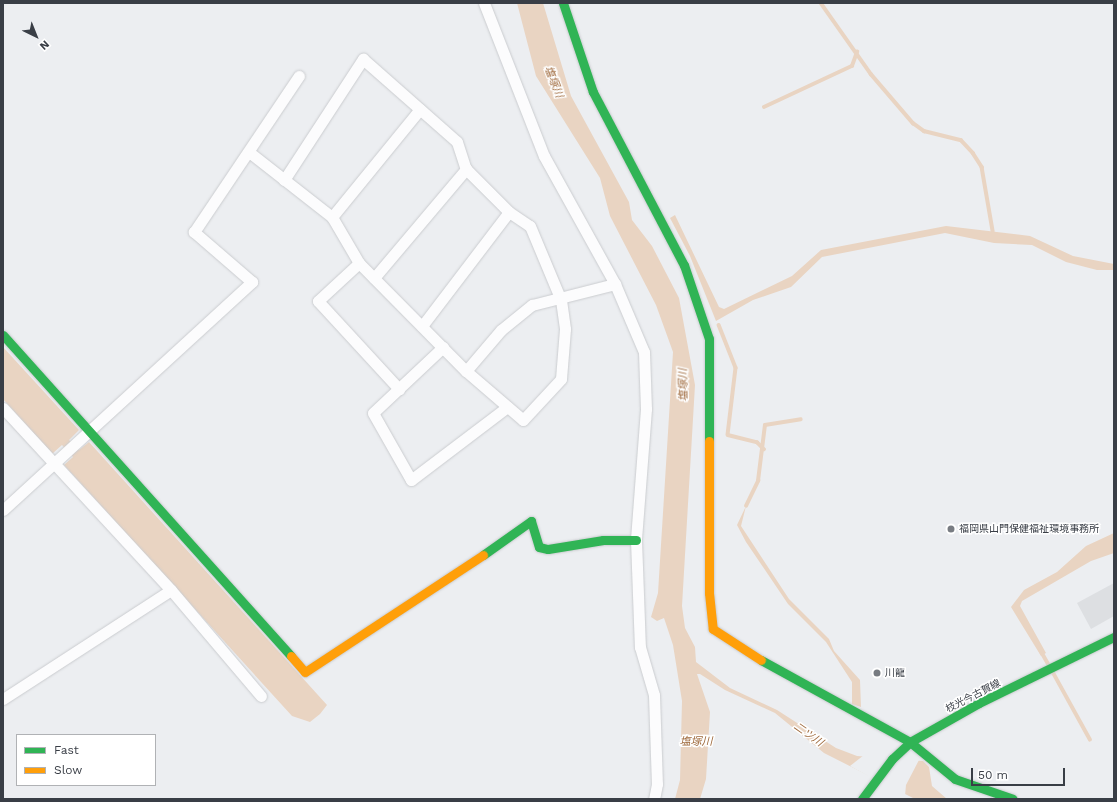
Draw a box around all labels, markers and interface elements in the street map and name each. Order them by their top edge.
north arrow [16,16,56,56]
text: N [37,38,52,53]
water label: 塩塚川 [541,64,565,100]
water label: 塩塚川 [677,368,691,402]
place label: 福岡県山門保健福祉環境事務所 [959,523,1099,535]
marker: 福岡県山門保健福祉環境事務所 [946,524,956,534]
place label: 川龍 [885,667,905,679]
marker: 川龍 [872,668,882,678]
street label: 枝光今古賀線 [944,677,1002,715]
water label: 二ツ川 [791,720,825,750]
legend [16,734,156,786]
water label: 塩塚川 [680,735,712,749]
text: Fast [54,743,79,757]
scale bar [973,760,1067,786]
text: Slow [54,763,82,777]
text: 50 m [978,768,1008,782]

